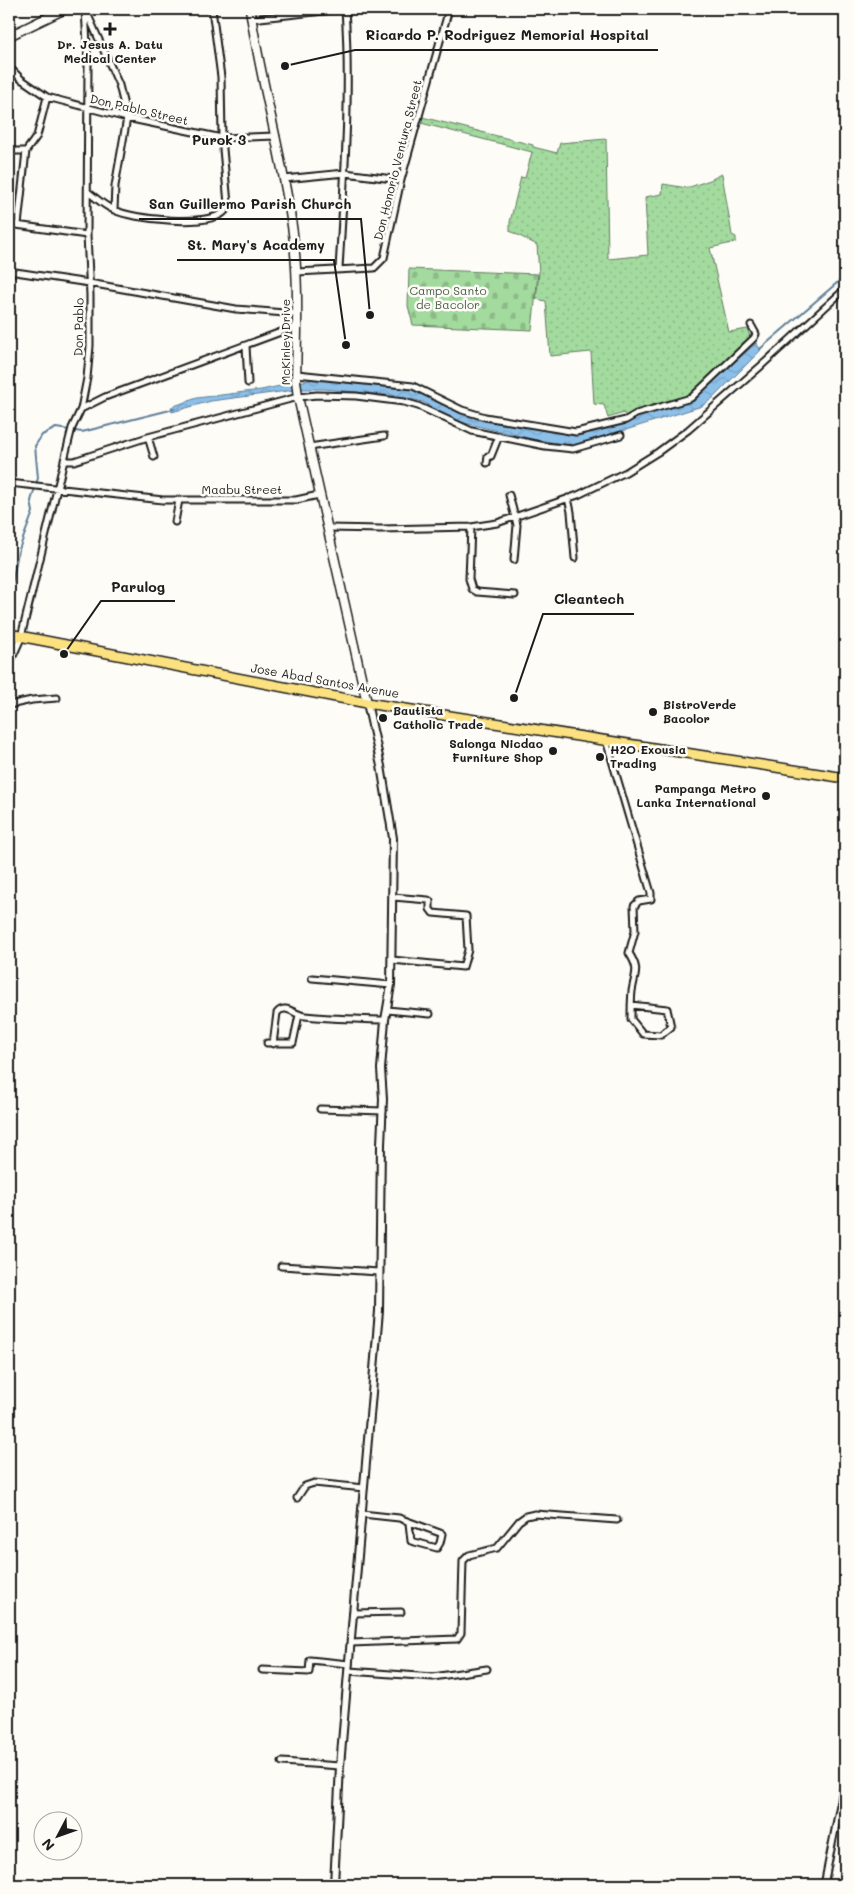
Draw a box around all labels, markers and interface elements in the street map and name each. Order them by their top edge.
callout: Ricardo P. Rodriguez Memorial Hospital [355,21,658,50]
marker: Dr. Jesus A. Datu Medical Center [103,22,117,36]
text: Ricardo P. Rodriguez Memorial Hospital [365,25,649,44]
place label: Dr. Jesus A. Datu Medical Center [57,36,163,66]
street label: Don Honorio Ventura Street [369,78,425,242]
street label: Don Pablo Street [88,90,190,128]
district label: Purok 3 [192,130,246,149]
callout: San Guillermo Parish Church [139,190,361,219]
text: San Guillermo Parish Church [149,194,351,213]
callout: St. Mary's Academy [177,231,334,260]
text: St. Mary's Academy [187,235,325,254]
park label: Campo Santo de Bacolor [409,282,487,312]
street label: Don Pablo [69,298,87,356]
street label: McKinley Drive [277,299,293,385]
street label: Maabu Street [202,481,282,497]
callout: Parulog [101,572,175,601]
text: Parulog [111,577,165,596]
callout: Cleantech [543,585,634,614]
text: Cleantech [554,589,624,608]
street label: Jose Abad Santos Avenue [250,659,401,701]
place label: BistroVerde Bacolor [663,696,736,726]
place label: Bautista Catholic Trade [393,702,483,732]
marker: BistroVerde Bacolor [647,706,659,718]
marker: Bautista Catholic Trade [377,712,389,724]
place label: Salonga Nicdao Furniture Shop [449,735,543,765]
place label: H2O Exousia Trading [610,741,686,771]
marker: Salonga Nicdao Furniture Shop [547,745,559,757]
marker: H2O Exousia Trading [594,751,606,763]
place label: Pampanga Metro Lanka International [636,780,756,810]
marker: Pampanga Metro Lanka International [760,790,772,802]
north arrow [32,1812,82,1862]
text: N [37,1835,58,1855]

